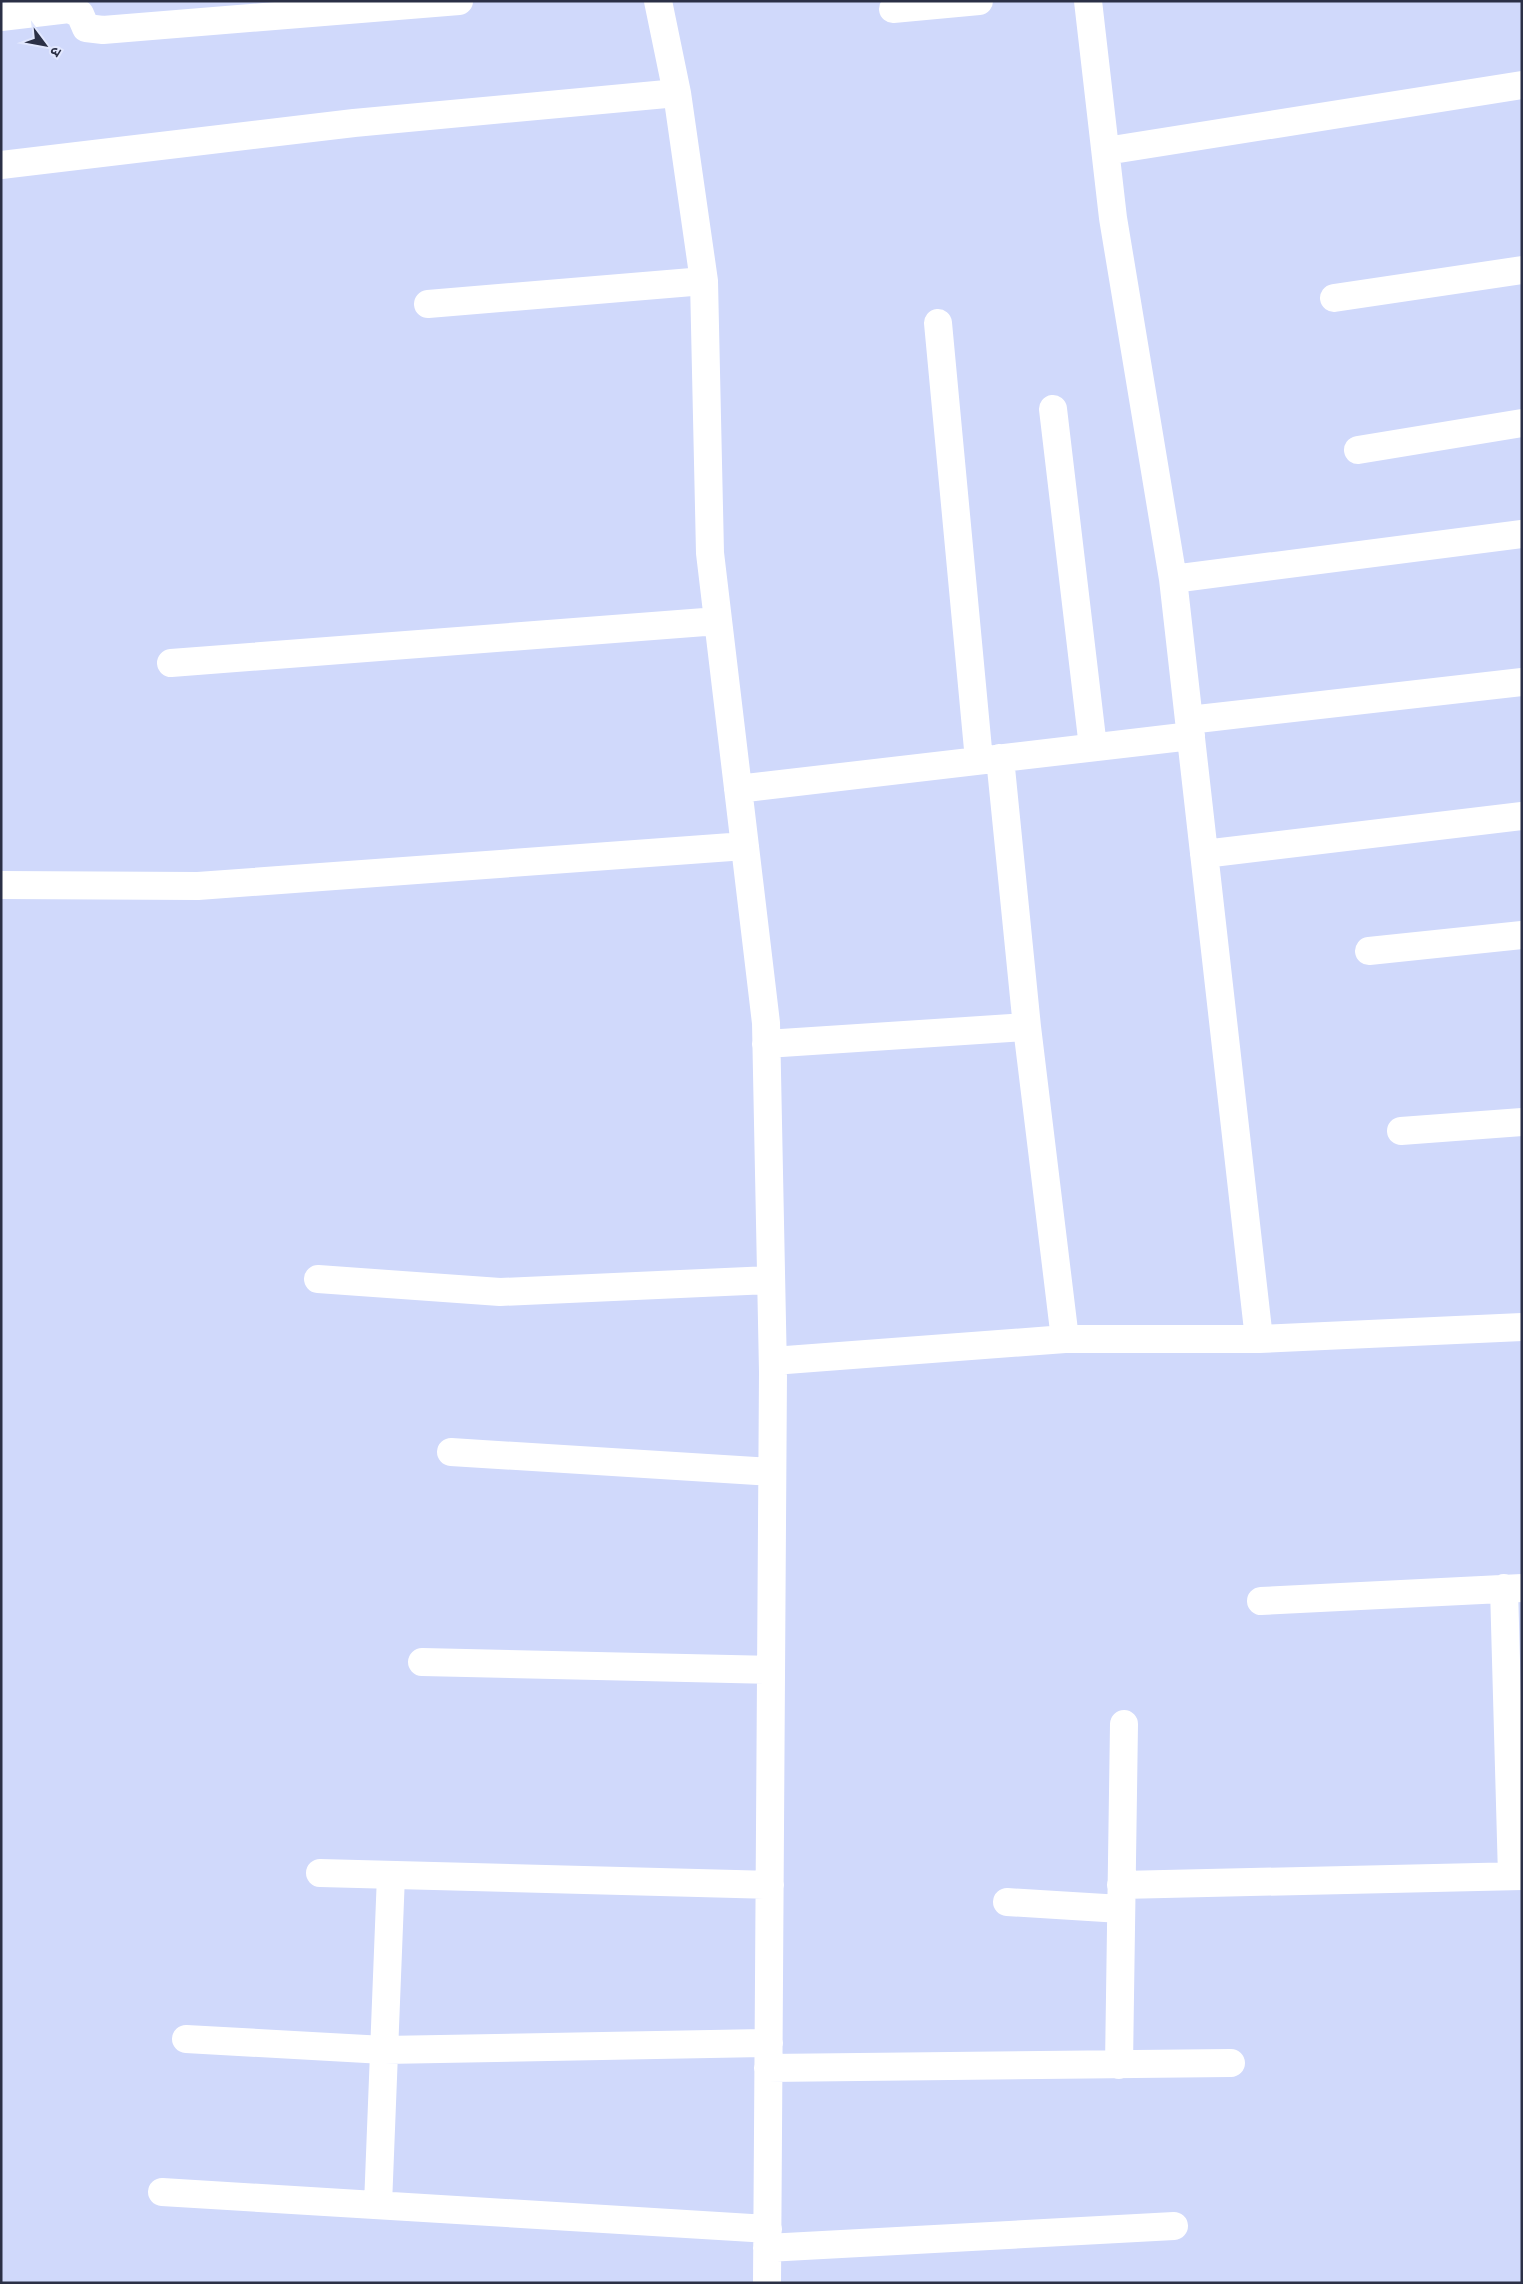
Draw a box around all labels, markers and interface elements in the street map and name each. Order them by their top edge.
north arrow [20,20,70,70]
text: उ [46,44,65,60]

